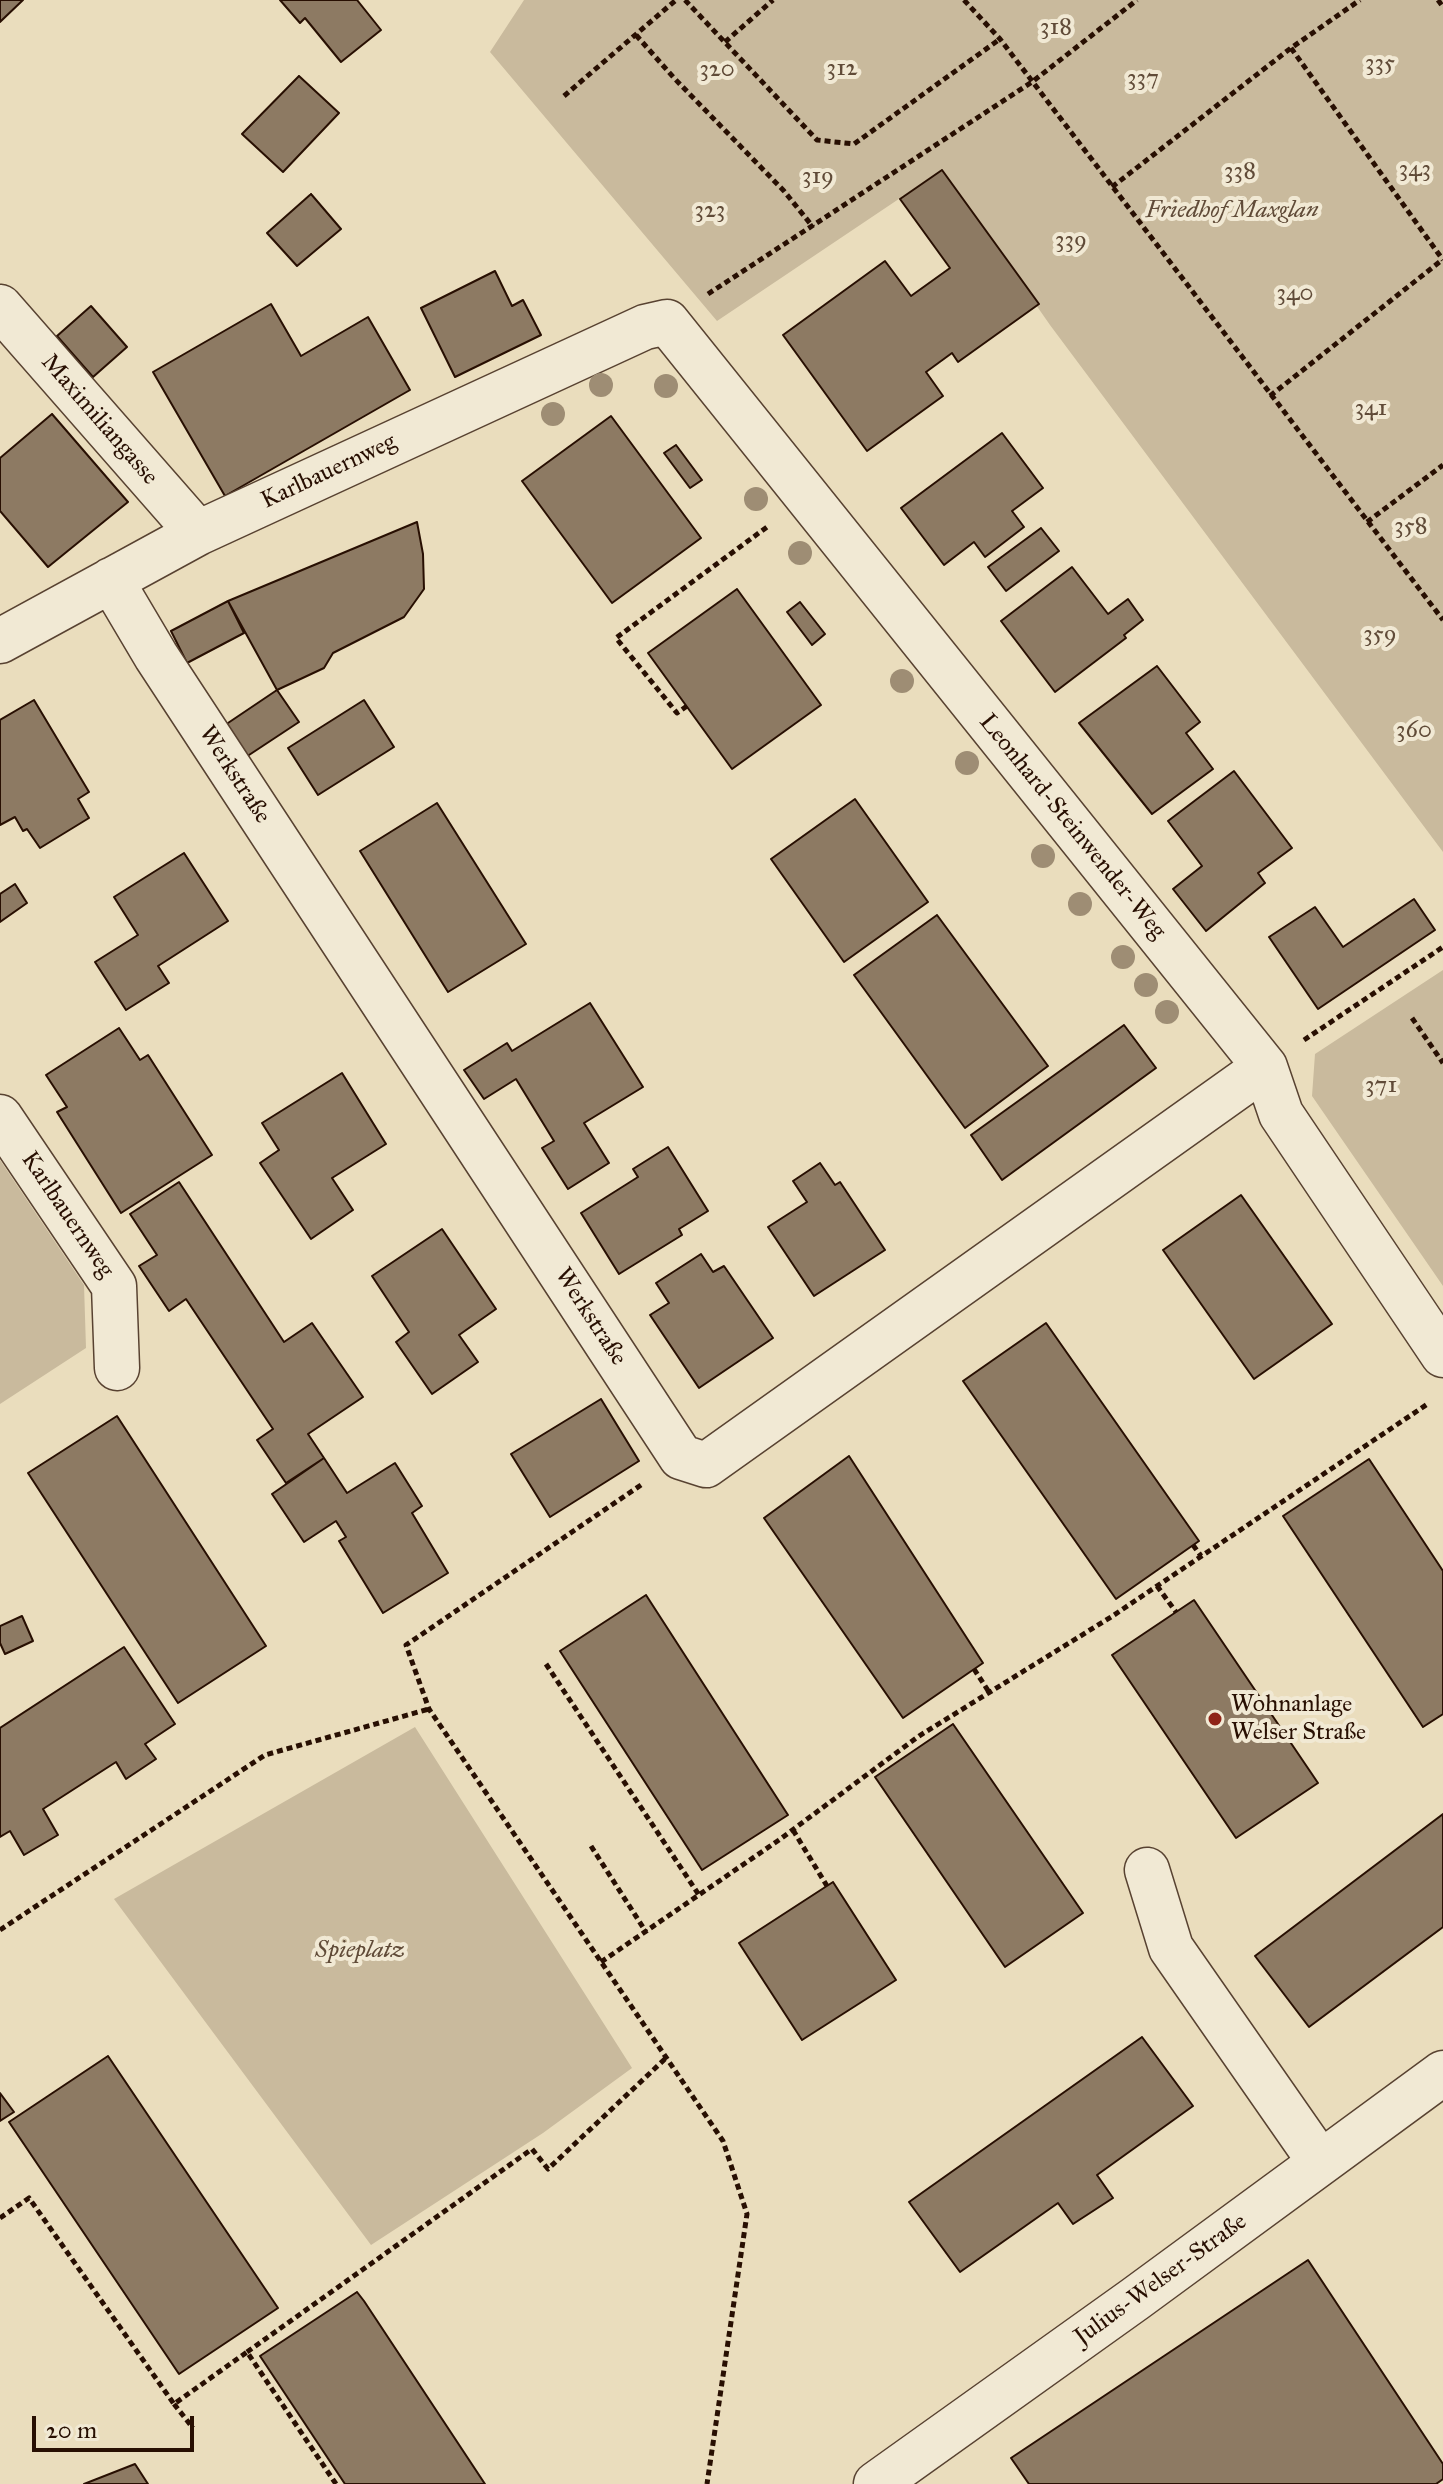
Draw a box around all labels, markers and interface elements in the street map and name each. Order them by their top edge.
park label: 318 [1040,14,1072,42]
park label: 335 [1365,50,1395,78]
park label: 312 [827,55,857,83]
park label: 320 [699,56,735,84]
park label: 337 [1127,65,1159,93]
park label: 343 [1399,156,1431,184]
park label: 338 [1224,158,1256,186]
park label: 319 [802,163,834,191]
park label: 323 [695,197,725,225]
park label: Friedhof Maxglan [1145,197,1319,225]
park label: 339 [1055,227,1087,255]
park label: 340 [1277,280,1313,308]
street label: Maximiliangasse [34,349,164,491]
park label: 341 [1355,395,1387,423]
street label: Karlbauernweg [257,428,401,516]
park label: 358 [1394,513,1428,541]
park label: 359 [1363,621,1397,649]
street label: Leonhard-Steinwender-Weg [972,709,1172,945]
park label: 360 [1396,717,1432,745]
street label: Werkstraße [192,721,276,829]
park label: 371 [1365,1072,1397,1100]
street label: Karlbauernweg [14,1147,120,1283]
street label: Werkstraße [548,1263,632,1371]
place label: Wohnanlage Welser Straße [1231,1691,1366,1747]
marker: Wohnanlage Welser Straße [1206,1710,1224,1728]
park label: Spieplatz [315,1937,405,1965]
street label: Julius-Welser-Straße [1069,2208,1253,2352]
scale bar [36,2400,198,2450]
text: 20 m [46,2415,97,2445]

